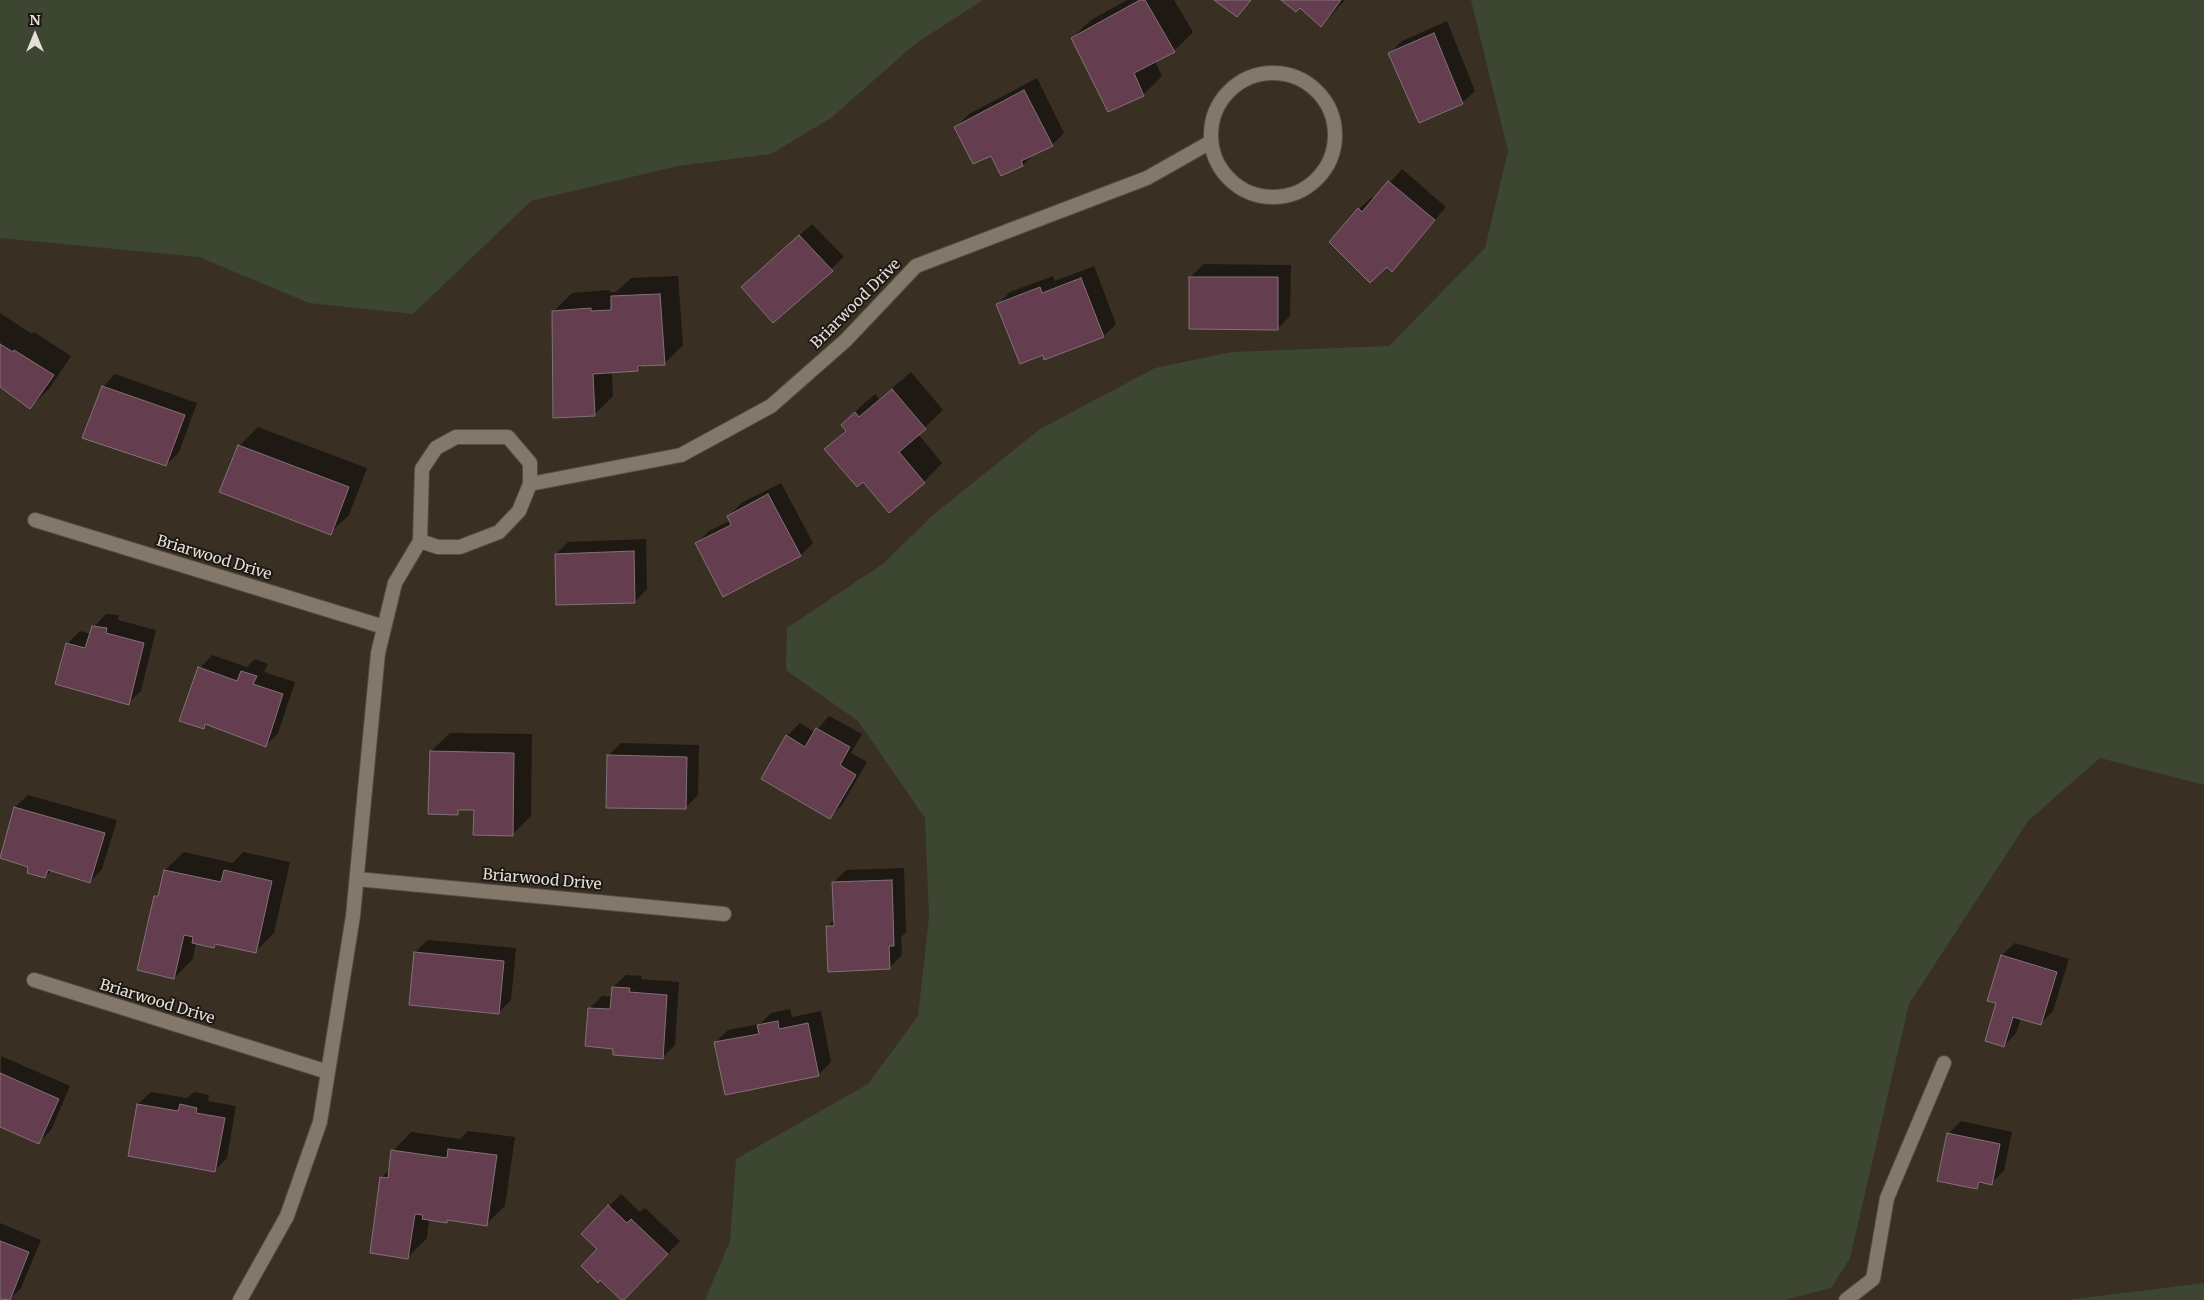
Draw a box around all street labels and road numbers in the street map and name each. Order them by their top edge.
street label: Briarwood Drive [807,255,905,353]
street label: Briarwood Drive [154,532,274,584]
street label: Briarwood Drive [482,866,602,894]
street label: Briarwood Drive [97,976,217,1028]

